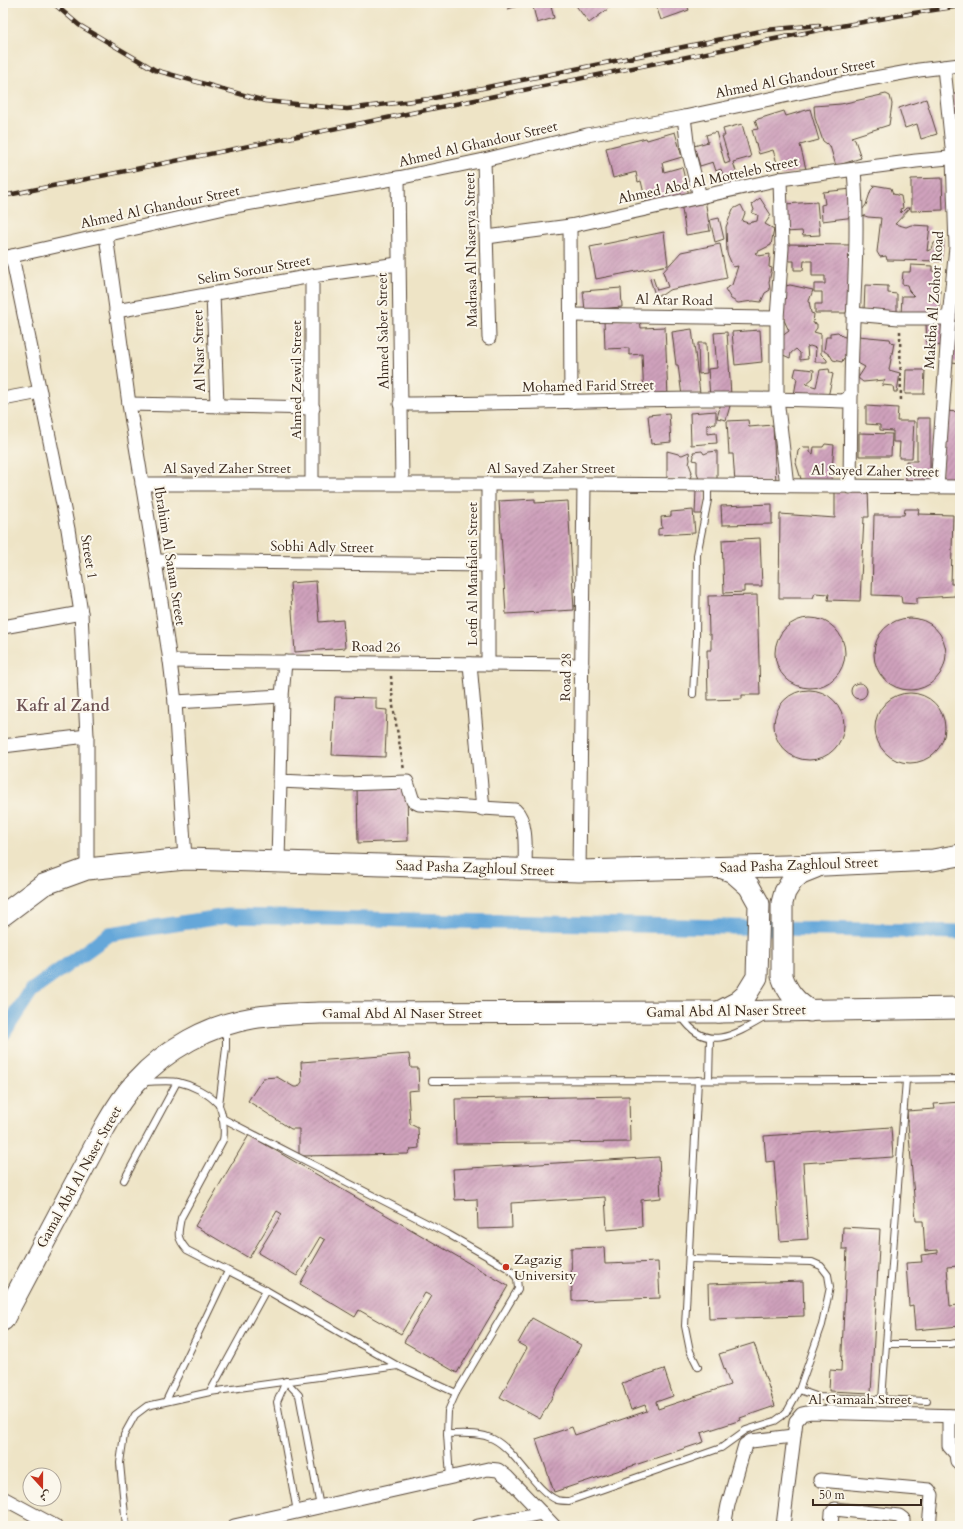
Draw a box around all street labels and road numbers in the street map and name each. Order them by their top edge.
street label: Ahmed Al Ghandour Street [713,53,877,103]
street label: Ahmed Al Ghandour Street [397,116,560,172]
street label: Ahmed Abd Al Motteleb Street [616,151,800,208]
street label: Madrasa Al Naserya Street [460,172,482,327]
street label: Ahmed Al Ghandour Street [79,181,242,233]
street label: Maktba Al Zohor Road [920,230,948,370]
street label: Selim Sorour Street [196,251,312,289]
street label: Ahmed Saber Street [372,272,394,389]
street label: Al Atar Road [635,290,713,310]
street label: Al Nasr Street [188,309,210,393]
street label: Ahmed Zewil Street [287,320,306,440]
street label: Mohamed Farid Street [522,375,655,397]
street label: Al Sayed Zaher Street [163,459,292,478]
street label: Al Sayed Zaher Street [487,459,616,478]
street label: Al Sayed Zaher Street [811,460,940,482]
street label: Ibrahim Al Sanan Street [150,485,190,627]
street label: Lotfi Al Manfaloti Street [463,502,482,646]
street label: Street 1 [76,533,102,581]
street label: Sobhi Adly Street [270,537,374,557]
street label: Road 26 [351,637,401,657]
street label: Road 28 [556,652,576,702]
street label: Saad Pasha Zaghloul Street [720,853,879,877]
street label: Saad Pasha Zaghloul Street [396,856,555,880]
street label: Gamal Abd Al Naser Street [646,1000,807,1022]
street label: Gamal Abd Al Naser Street [322,1004,483,1023]
street label: Gamal Abd Al Naser Street [32,1102,126,1252]
street label: Al Gamaah Street [808,1390,912,1409]

